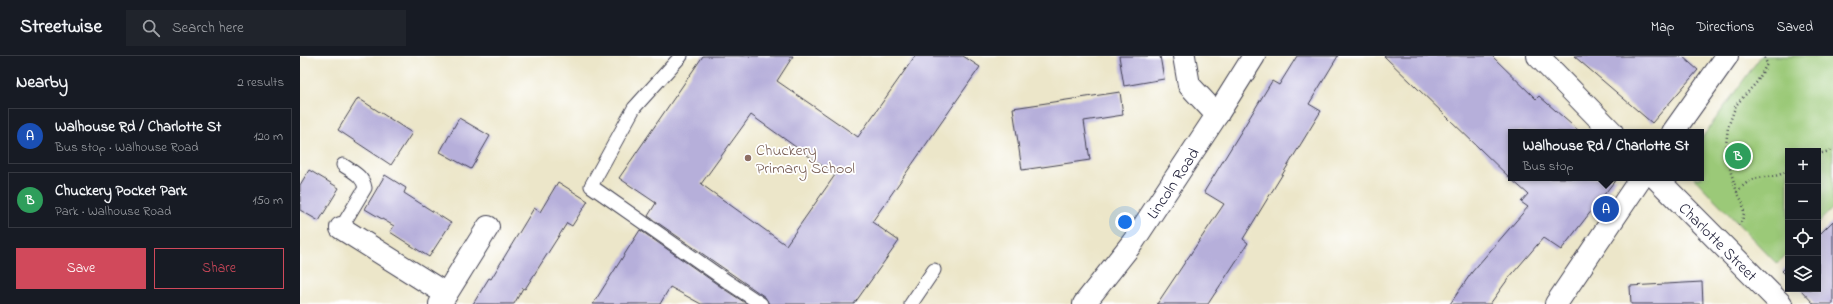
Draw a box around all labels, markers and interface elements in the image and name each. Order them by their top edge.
search box [126,10,406,46]
text: Streetwise [20,14,102,41]
icon: search [140,17,162,39]
text: Search here [172,17,244,39]
text: Map [1651,17,1674,38]
text: Directions [1696,17,1754,38]
text: Saved [1776,17,1813,38]
text: Nearby [16,70,68,95]
text: 2 results [237,73,284,92]
text: Walhouse Rd / Charlotte St [55,116,221,138]
text: A [26,127,34,146]
text: 120 m [253,127,283,146]
popup [1508,129,1704,181]
text: Walhouse Rd / Charlotte St [1523,135,1689,157]
text: Bus stop · Walhouse Road [55,138,199,157]
place label: Chuckery Primary School [756,139,855,181]
pin: B [1725,141,1751,171]
street label: Lincoln Road [1141,143,1206,224]
map controls [1785,148,1821,292]
button: + [1785,148,1821,184]
marker: Chuckery Primary School [743,153,753,163]
text: Bus stop [1523,157,1574,176]
text: Chuckery Pocket Park [55,180,187,202]
button: − [1785,184,1821,220]
text: B [26,191,34,210]
text: 150 m [252,191,283,210]
pin: A [1593,194,1619,224]
street label: Charlotte Street [1672,197,1763,288]
text: Park · Walhouse Road [55,202,171,221]
your location [1115,212,1135,232]
button: locate [1785,220,1821,256]
button: Save [16,248,146,289]
button: Share [154,248,284,289]
button: layers [1785,256,1821,292]

